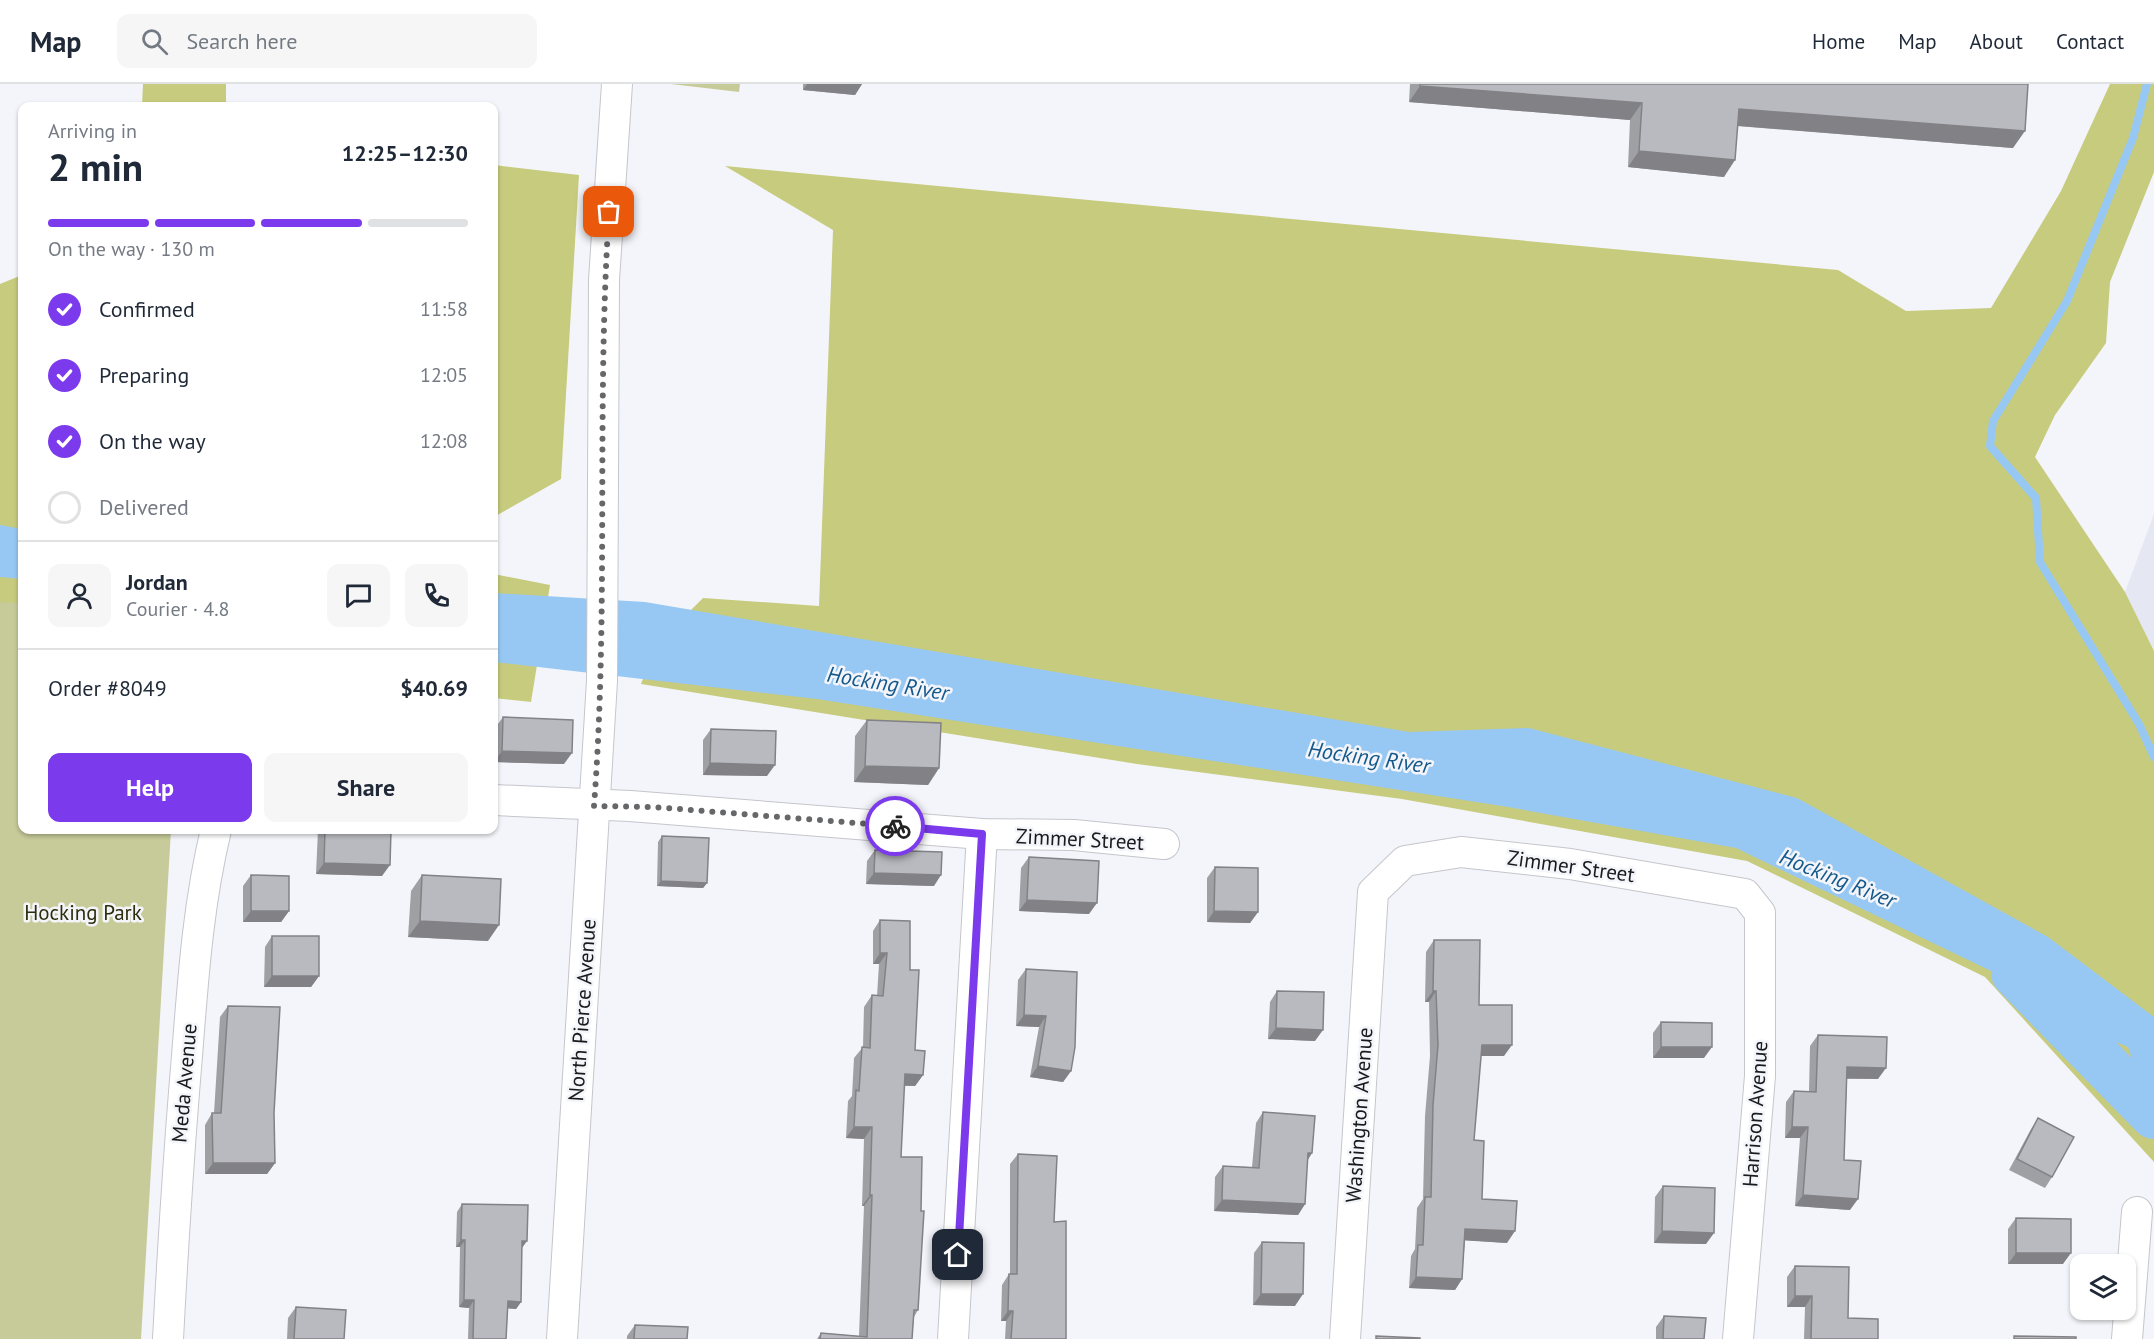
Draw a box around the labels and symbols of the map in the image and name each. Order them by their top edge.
pin [583,186,634,237]
water label: Hocking River [825,660,953,707]
water label: Hocking River [1306,735,1434,780]
courier [865,796,925,856]
street label: Zimmer Street [1015,822,1145,856]
water label: Hocking River [1776,842,1902,915]
street label: Zimmer Street [1506,844,1636,888]
park label: Hocking Park [24,899,142,926]
street label: North Pierce Avenue [562,918,602,1102]
street label: Meda Avenue [165,1022,203,1144]
street label: Washington Avenue [1339,1026,1379,1204]
street label: Harrison Avenue [1736,1040,1774,1188]
pin [932,1229,983,1280]

